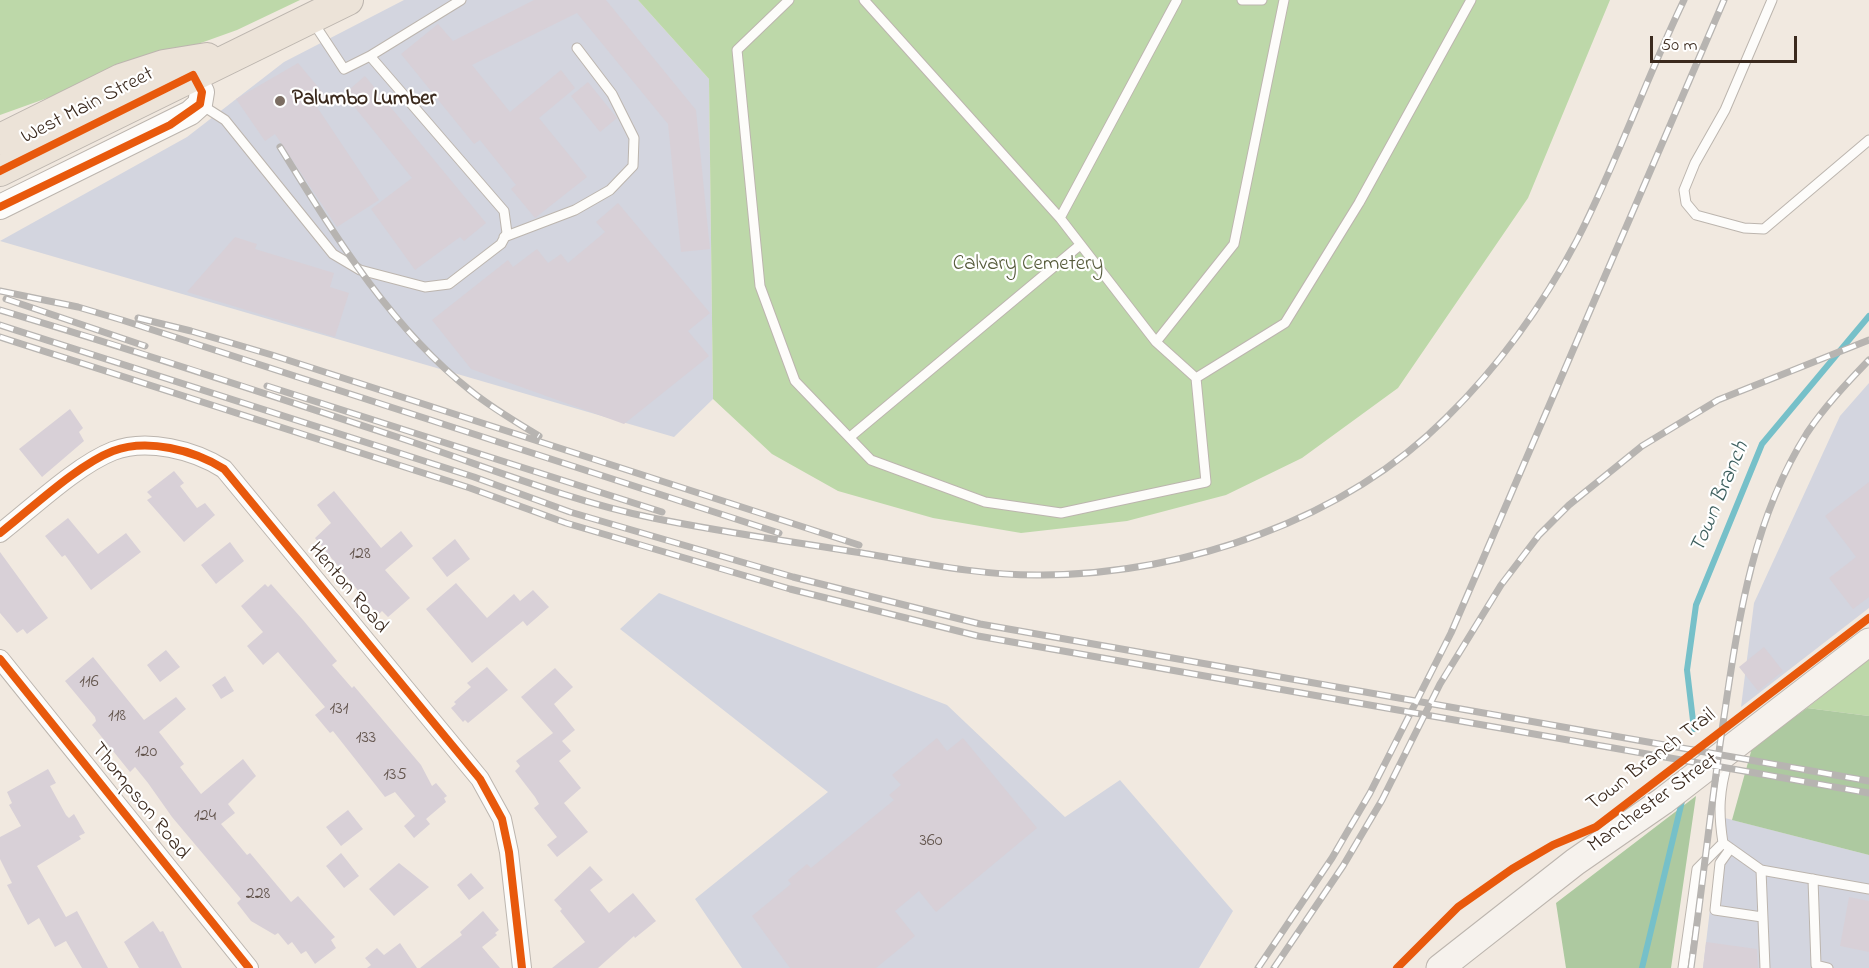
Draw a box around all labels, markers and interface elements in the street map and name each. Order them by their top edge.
scale bar [1653,24,1800,62]
text: 50 m [1661,33,1698,59]
street label: West Main Street [18,63,158,151]
place label: Palumbo Lumber [292,88,436,114]
marker: Palumbo Lumber [273,94,287,108]
park label: Calvary Cemetery [953,253,1103,279]
water label: Town Branch [1686,438,1756,558]
street label: Henton Road [302,538,392,640]
house number: 128 [349,544,371,566]
house number: 116 [79,672,99,694]
house number: 131 [330,699,348,721]
street label: Town Branch Trail [1582,704,1722,818]
house number: 118 [108,706,126,728]
house number: 133 [356,728,376,750]
street label: Thompson Road [84,738,194,866]
house number: 120 [135,742,157,764]
street label: Manchester Street [1584,748,1724,860]
house number: 135 [383,765,407,787]
house number: 124 [194,806,216,828]
house number: 360 [919,831,943,853]
house number: 228 [246,884,270,906]

